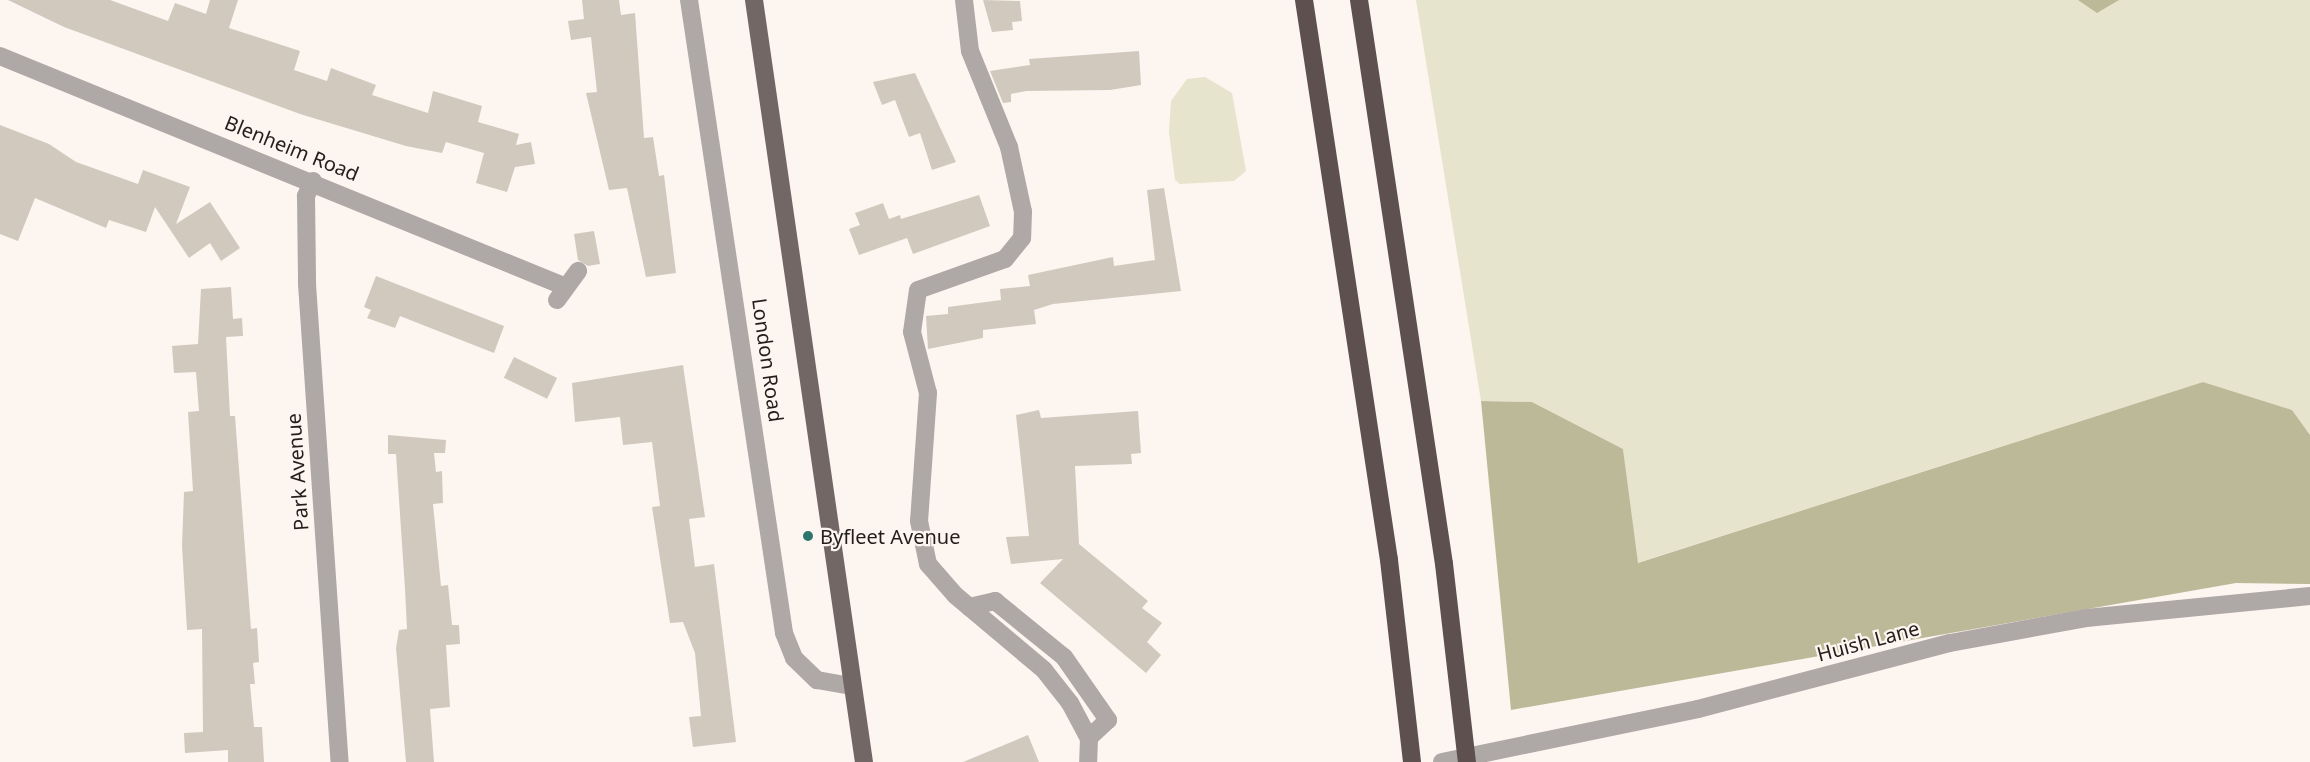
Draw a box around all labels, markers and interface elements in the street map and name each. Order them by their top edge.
street label: Blenheim Road [221,110,363,186]
street label: London Road [747,296,789,424]
street label: Park Avenue [281,412,313,532]
place label: Byfleet Avenue [820,524,960,548]
marker: Byfleet Avenue [801,529,815,543]
street label: Huish Lane [1814,616,1922,666]

